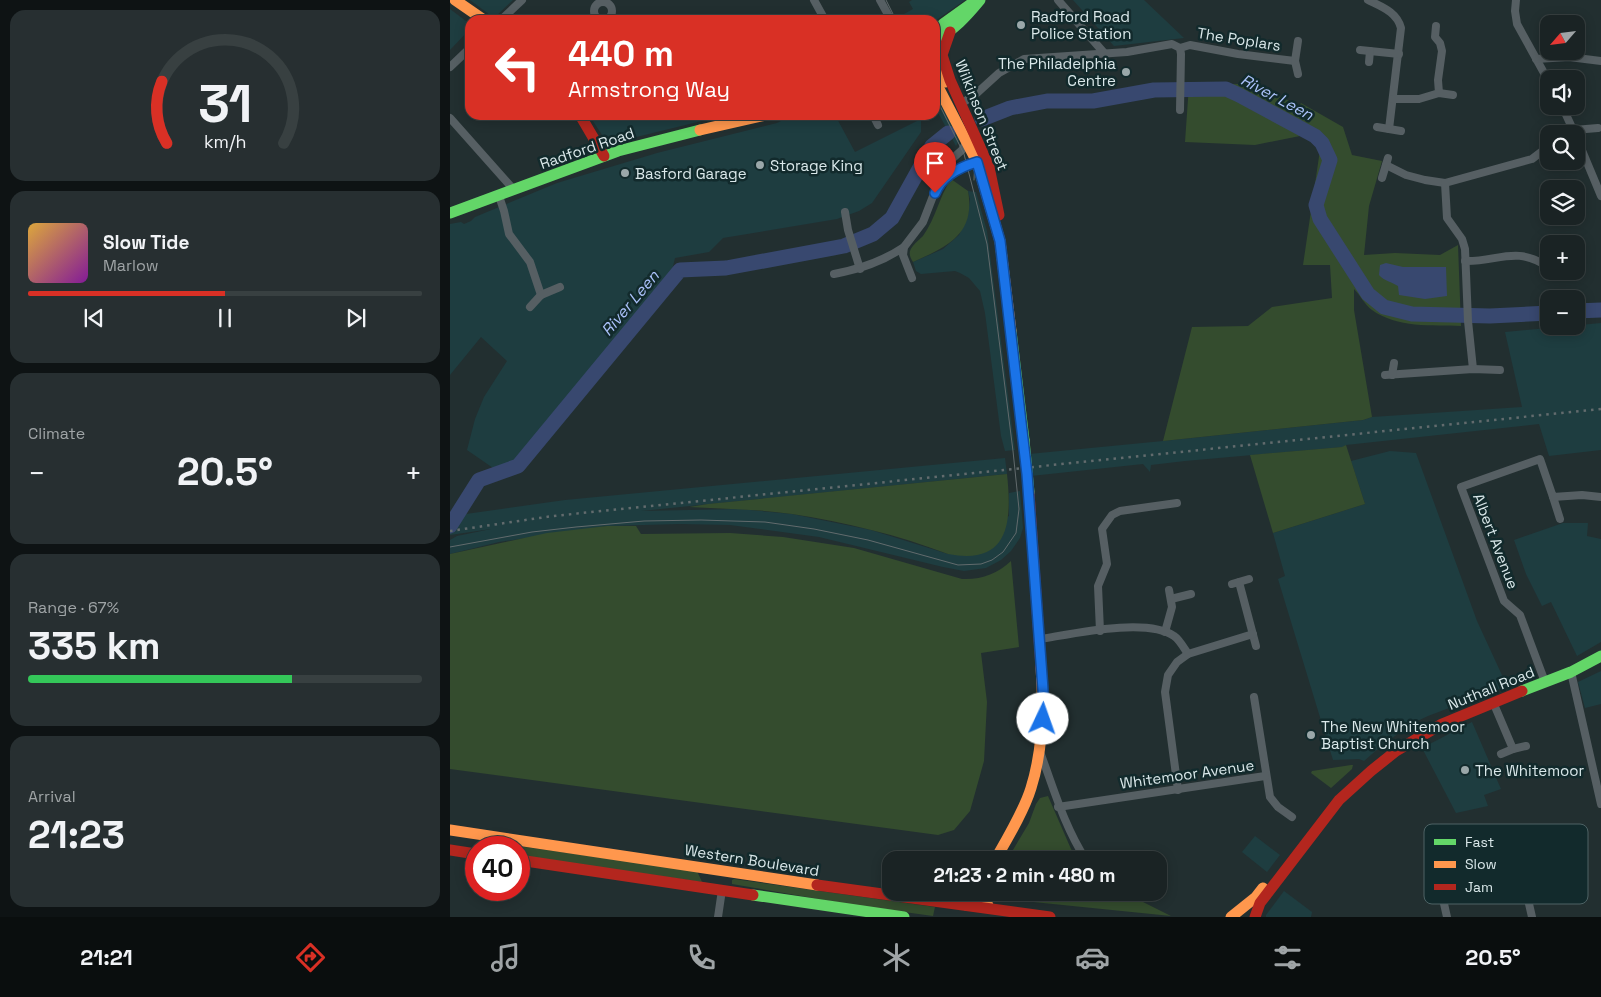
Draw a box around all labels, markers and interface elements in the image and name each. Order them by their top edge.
place label: Radford Road Police Station [1031,7,1131,43]
north arrow [1540,15,1585,60]
map controls [1540,15,1585,335]
marker: Radford Road Police Station [1015,19,1027,31]
street label: The Poplars [1196,23,1282,55]
text: 440 m [568,32,674,76]
icon: left [485,35,550,100]
place label: The Philadelphia Centre [998,54,1116,90]
street label: Wilkinson Street [951,57,1013,173]
marker: The Philadelphia Centre [1120,66,1132,78]
water label: River Leen [1237,69,1318,125]
button: sound [1540,70,1585,115]
text: 31 [198,71,252,137]
text: Armstrong Way [568,75,730,103]
street label: Radford Road [537,123,637,173]
button: search [1540,125,1585,170]
text: km/h [204,130,246,153]
pin [914,142,956,193]
icon: arrive [921,149,949,177]
place label: Storage King [770,156,863,175]
marker: Storage King [754,159,766,171]
place label: Basford Garage [635,164,747,183]
marker: Basford Garage [619,167,631,179]
button: layers [1540,180,1585,225]
text: Slow Tide [103,230,189,255]
button: + [1540,235,1585,280]
text: Marlow [103,255,159,276]
water label: River Leen [596,265,664,340]
button: − [1540,290,1585,335]
icon: previous [80,304,108,332]
icon: pause [211,304,239,332]
icon: next [342,304,370,332]
text: Climate [28,423,85,444]
text: 20.5° [177,448,273,496]
text: − [28,455,45,491]
text: + [405,455,422,491]
street label: Albert Avenue [1469,491,1523,592]
text: Range · 67% [28,597,119,618]
text: 335 km [28,622,161,670]
street label: Nuthall Road [1445,662,1537,714]
position arrow [1016,692,1068,744]
place label: The New Whitemoor Baptist Church [1321,717,1465,753]
marker: The New Whitemoor Baptist Church [1305,729,1317,741]
street label: Whitemoor Avenue [1119,755,1255,793]
place label: The Whitemoor [1475,761,1585,780]
marker: The Whitemoor [1459,764,1471,776]
text: Arrival [28,786,76,807]
text: 21:23 [28,811,125,859]
legend [1424,824,1588,904]
text: Fast [1465,833,1494,851]
speed limit sign: 40 [465,836,530,901]
street label: Western Boulevard [683,840,821,880]
text: Slow [1465,855,1497,873]
text: 21:23 · 2 min · 480 m [934,863,1115,888]
text: Jam [1465,878,1493,896]
icon: directions [293,940,328,975]
icon: music [488,940,523,975]
icon: phone [684,940,719,975]
icon: climate [879,940,914,975]
icon: car [1075,940,1110,975]
icon: filters [1270,940,1305,975]
text: 21:21 [80,943,133,971]
text: 20.5° [1465,943,1521,971]

